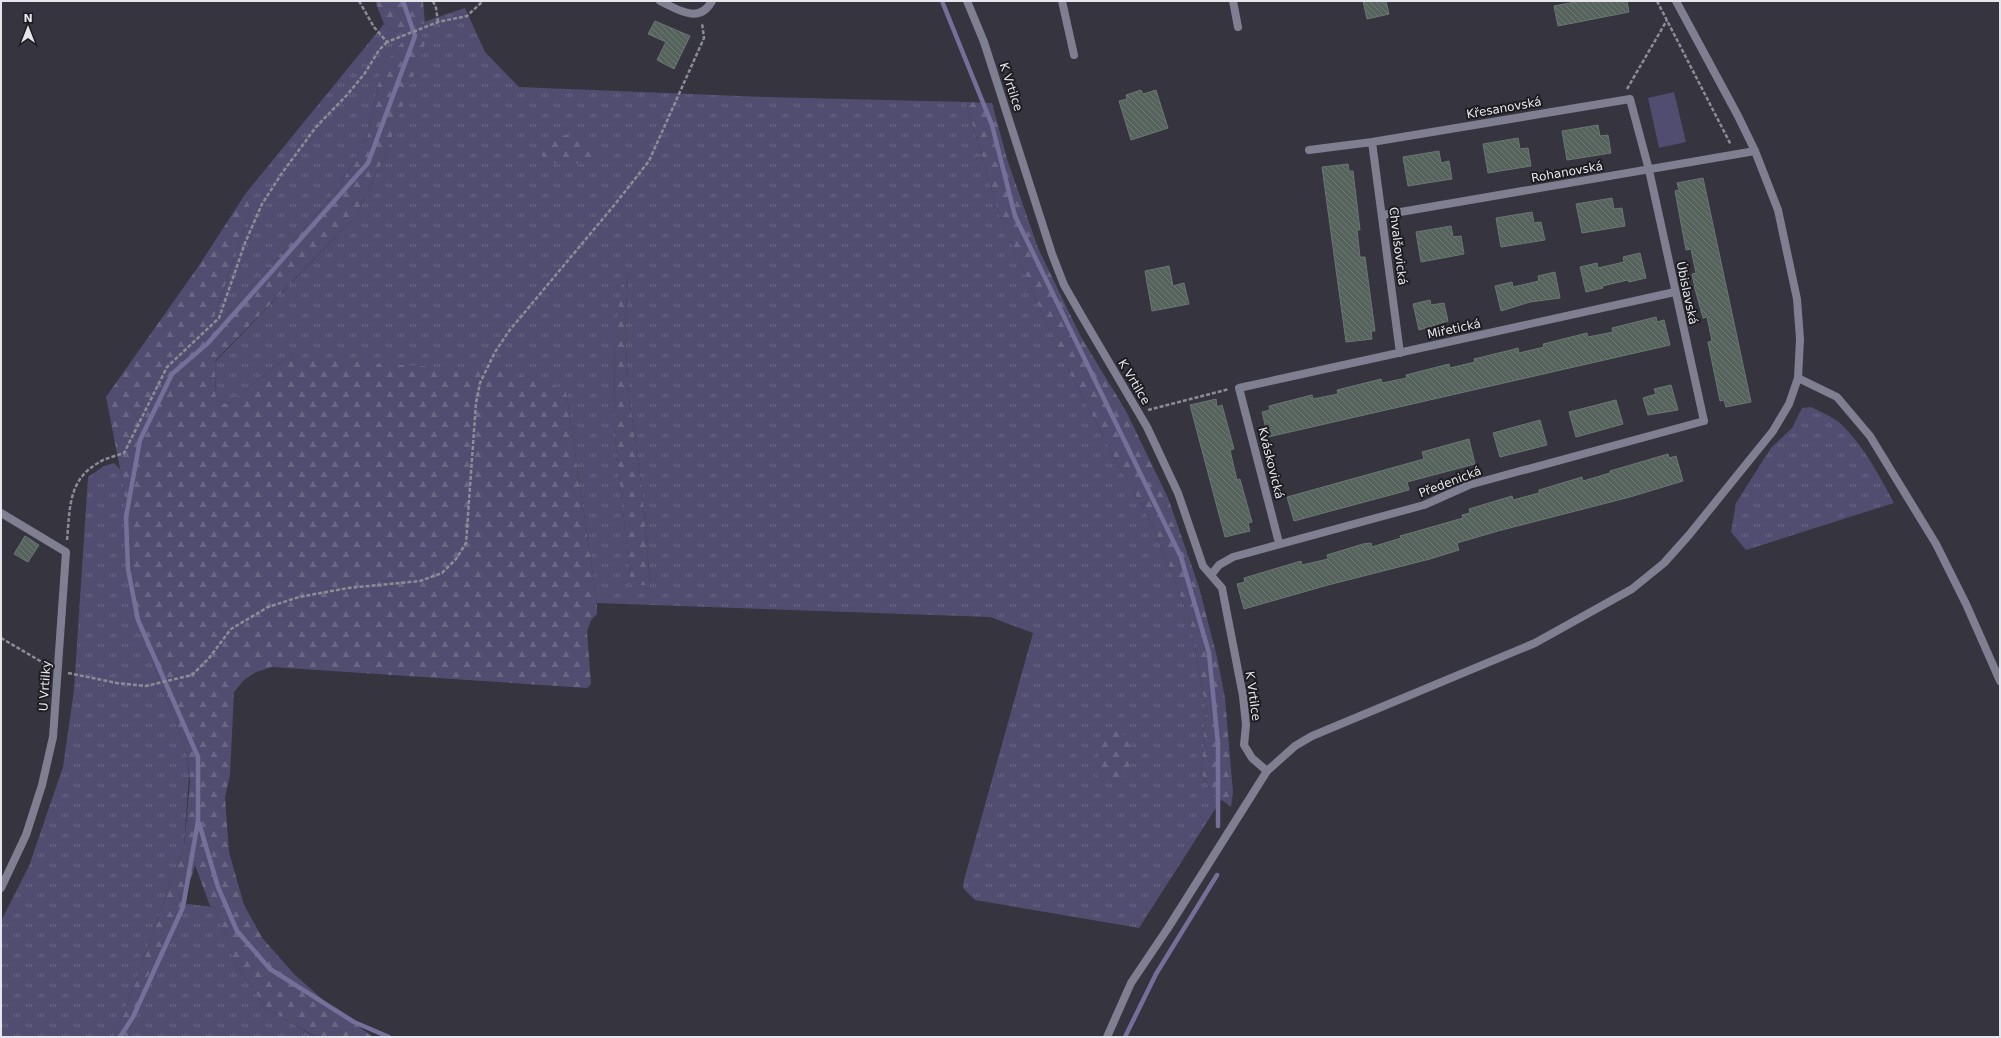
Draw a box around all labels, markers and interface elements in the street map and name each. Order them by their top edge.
north arrow [8,8,48,48]
text: N [23,12,33,25]
street label: K Vrtilce [997,61,1025,113]
street label: Křesanovská [1465,95,1543,121]
street label: Rohanovská [1530,159,1604,185]
street label: Chvalšovická [1386,206,1410,286]
street label: Úbislavská [1673,260,1701,326]
street label: Miřetická [1426,316,1482,342]
street label: K Vrtilce [1115,357,1153,407]
street label: Kváskovická [1255,426,1287,500]
street label: Předenická [1417,464,1483,500]
street label: U Vrtilky [36,660,54,712]
street label: K Vrtilce [1243,670,1263,722]

